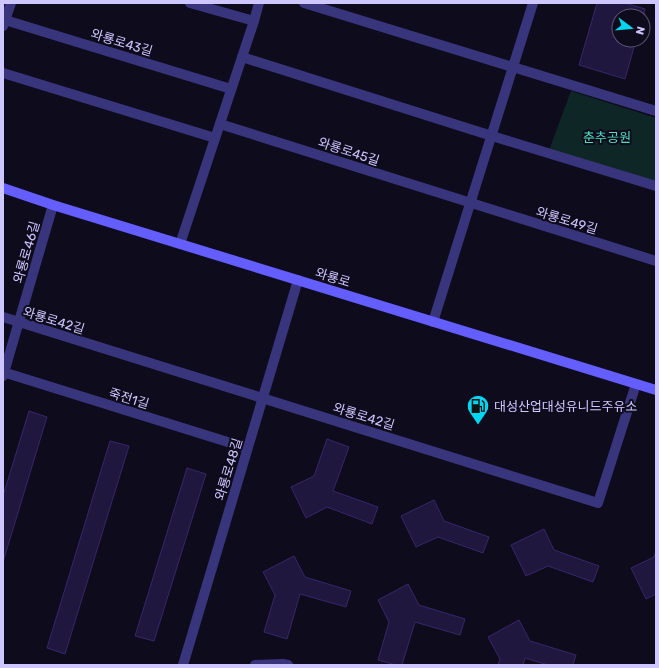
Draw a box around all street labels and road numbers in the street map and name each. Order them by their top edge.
street label: 와룡로43길 [89,26,155,59]
street label: 와룡로45길 [316,135,381,168]
street label: 와룡로49길 [534,204,599,237]
street label: 와룡로46길 [10,219,42,285]
street label: 와룡로 [313,265,352,290]
street label: 와룡로42길 [21,304,86,337]
street label: 죽전1길 [107,385,151,412]
street label: 와룡로42길 [331,400,396,433]
street label: 와룡로48길 [212,436,245,502]

